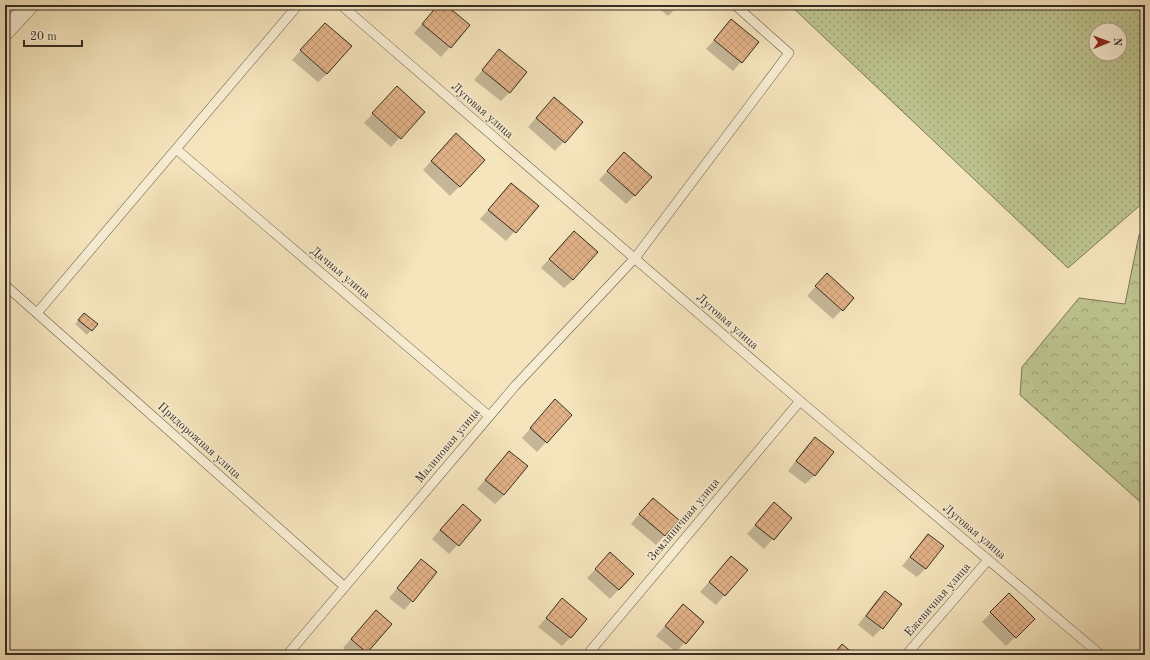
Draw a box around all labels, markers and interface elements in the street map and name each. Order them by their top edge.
scale bar [24,22,82,48]
north arrow [1088,22,1128,62]
text: 20 m [30,31,57,43]
text: N [1111,38,1122,47]
street label: Луговая улица [449,81,516,141]
street label: Дачная улица [308,245,372,301]
street label: Луговая улица [694,292,761,352]
street label: Придорожная улица [155,401,243,481]
street label: Малиновая улица [414,406,483,485]
street label: Земляничная улица [646,476,722,564]
street label: Луговая улица [940,502,1008,562]
street label: Ежевичная улица [903,561,973,639]

